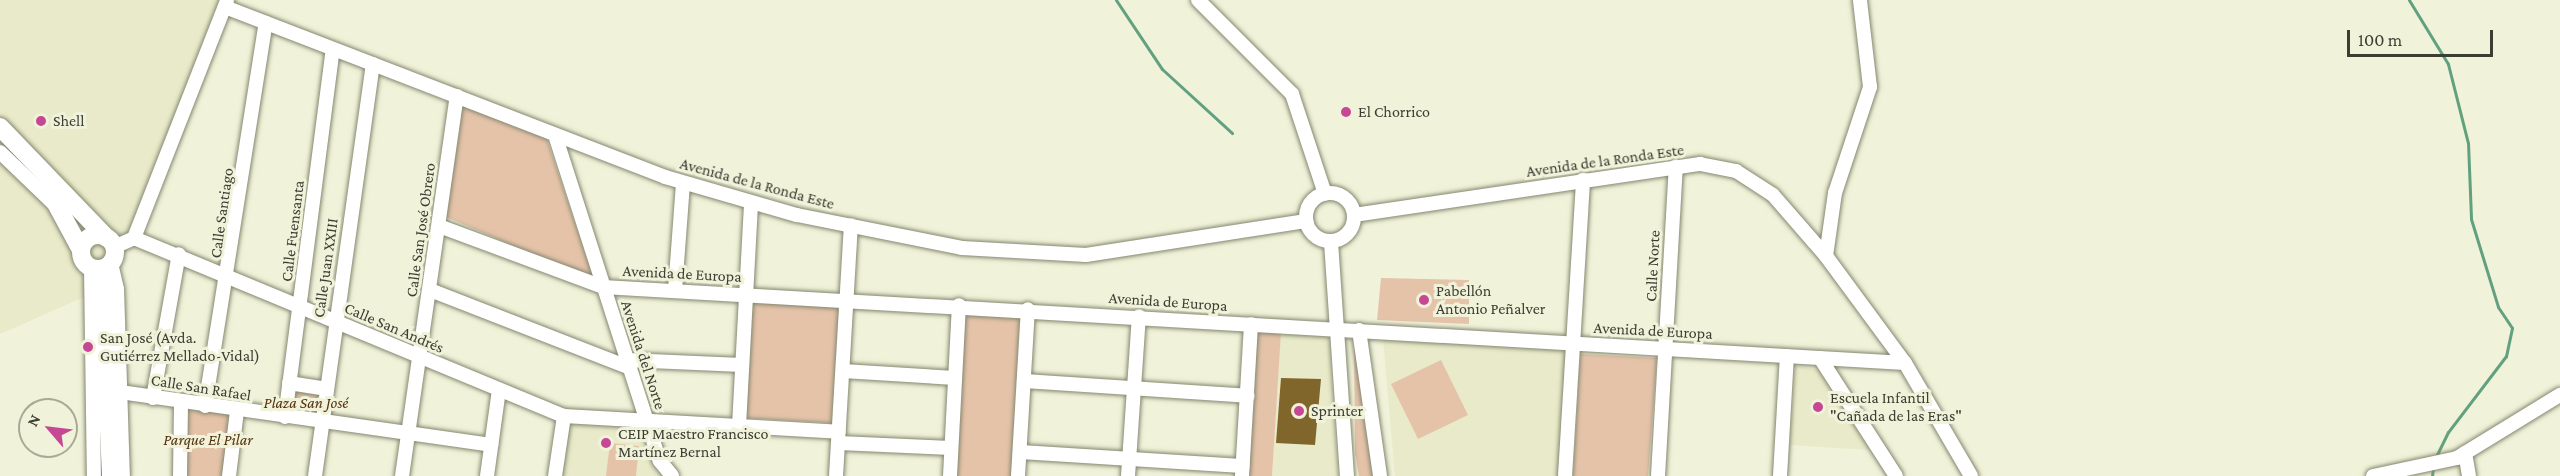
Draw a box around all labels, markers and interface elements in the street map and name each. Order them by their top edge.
scale bar [2350,18,2496,56]
text: 100 m [2358,30,2402,50]
place label: El Chorrico [1358,102,1430,122]
marker: El Chorrico [1339,105,1353,119]
place label: Shell [53,111,85,131]
marker: Shell [34,114,48,128]
street label: Avenida de la Ronda Este [1525,140,1685,182]
street label: Avenida de la Ronda Este [678,154,836,214]
street label: Calle San José Obrero [402,162,440,298]
street label: Calle Santiago [206,167,238,259]
street label: Calle Fuensanta [277,179,309,283]
street label: Calle Juan XXIII [310,217,342,319]
street label: Calle Norte [1642,230,1664,302]
street label: Avenida de Europa [622,261,742,287]
place label: Pabellón Antonio Peñalver [1436,281,1545,319]
street label: Avenida de Europa [1108,288,1228,316]
marker: Pabellón Antonio Peñalver [1417,293,1431,307]
street label: Calle San Andrés [341,298,447,358]
street label: Avenida del Norte [616,298,670,412]
street label: Avenida de Europa [1593,318,1713,344]
place label: San José (Avda. Gutiérrez Mellado-Vidal) [100,328,260,366]
marker: San José (Avda. Gutiérrez Mellado-Vidal) [81,340,95,354]
street label: Calle San Rafael [150,371,252,405]
place label: Escuela Infantil "Cañada de las Eras" [1830,388,1962,426]
park label: Plaza San José [264,393,348,413]
north arrow [18,398,78,458]
marker: Escuela Infantil "Cañada de las Eras" [1811,400,1825,414]
place label: Sprinter [1311,401,1363,421]
marker: Sprinter [1292,404,1306,418]
text: N [23,411,43,429]
place label: CEIP Maestro Francisco Martínez Bernal [618,424,768,462]
park label: Parque El Pilar [163,430,253,450]
marker: CEIP Maestro Francisco Martínez Bernal [599,436,613,450]

